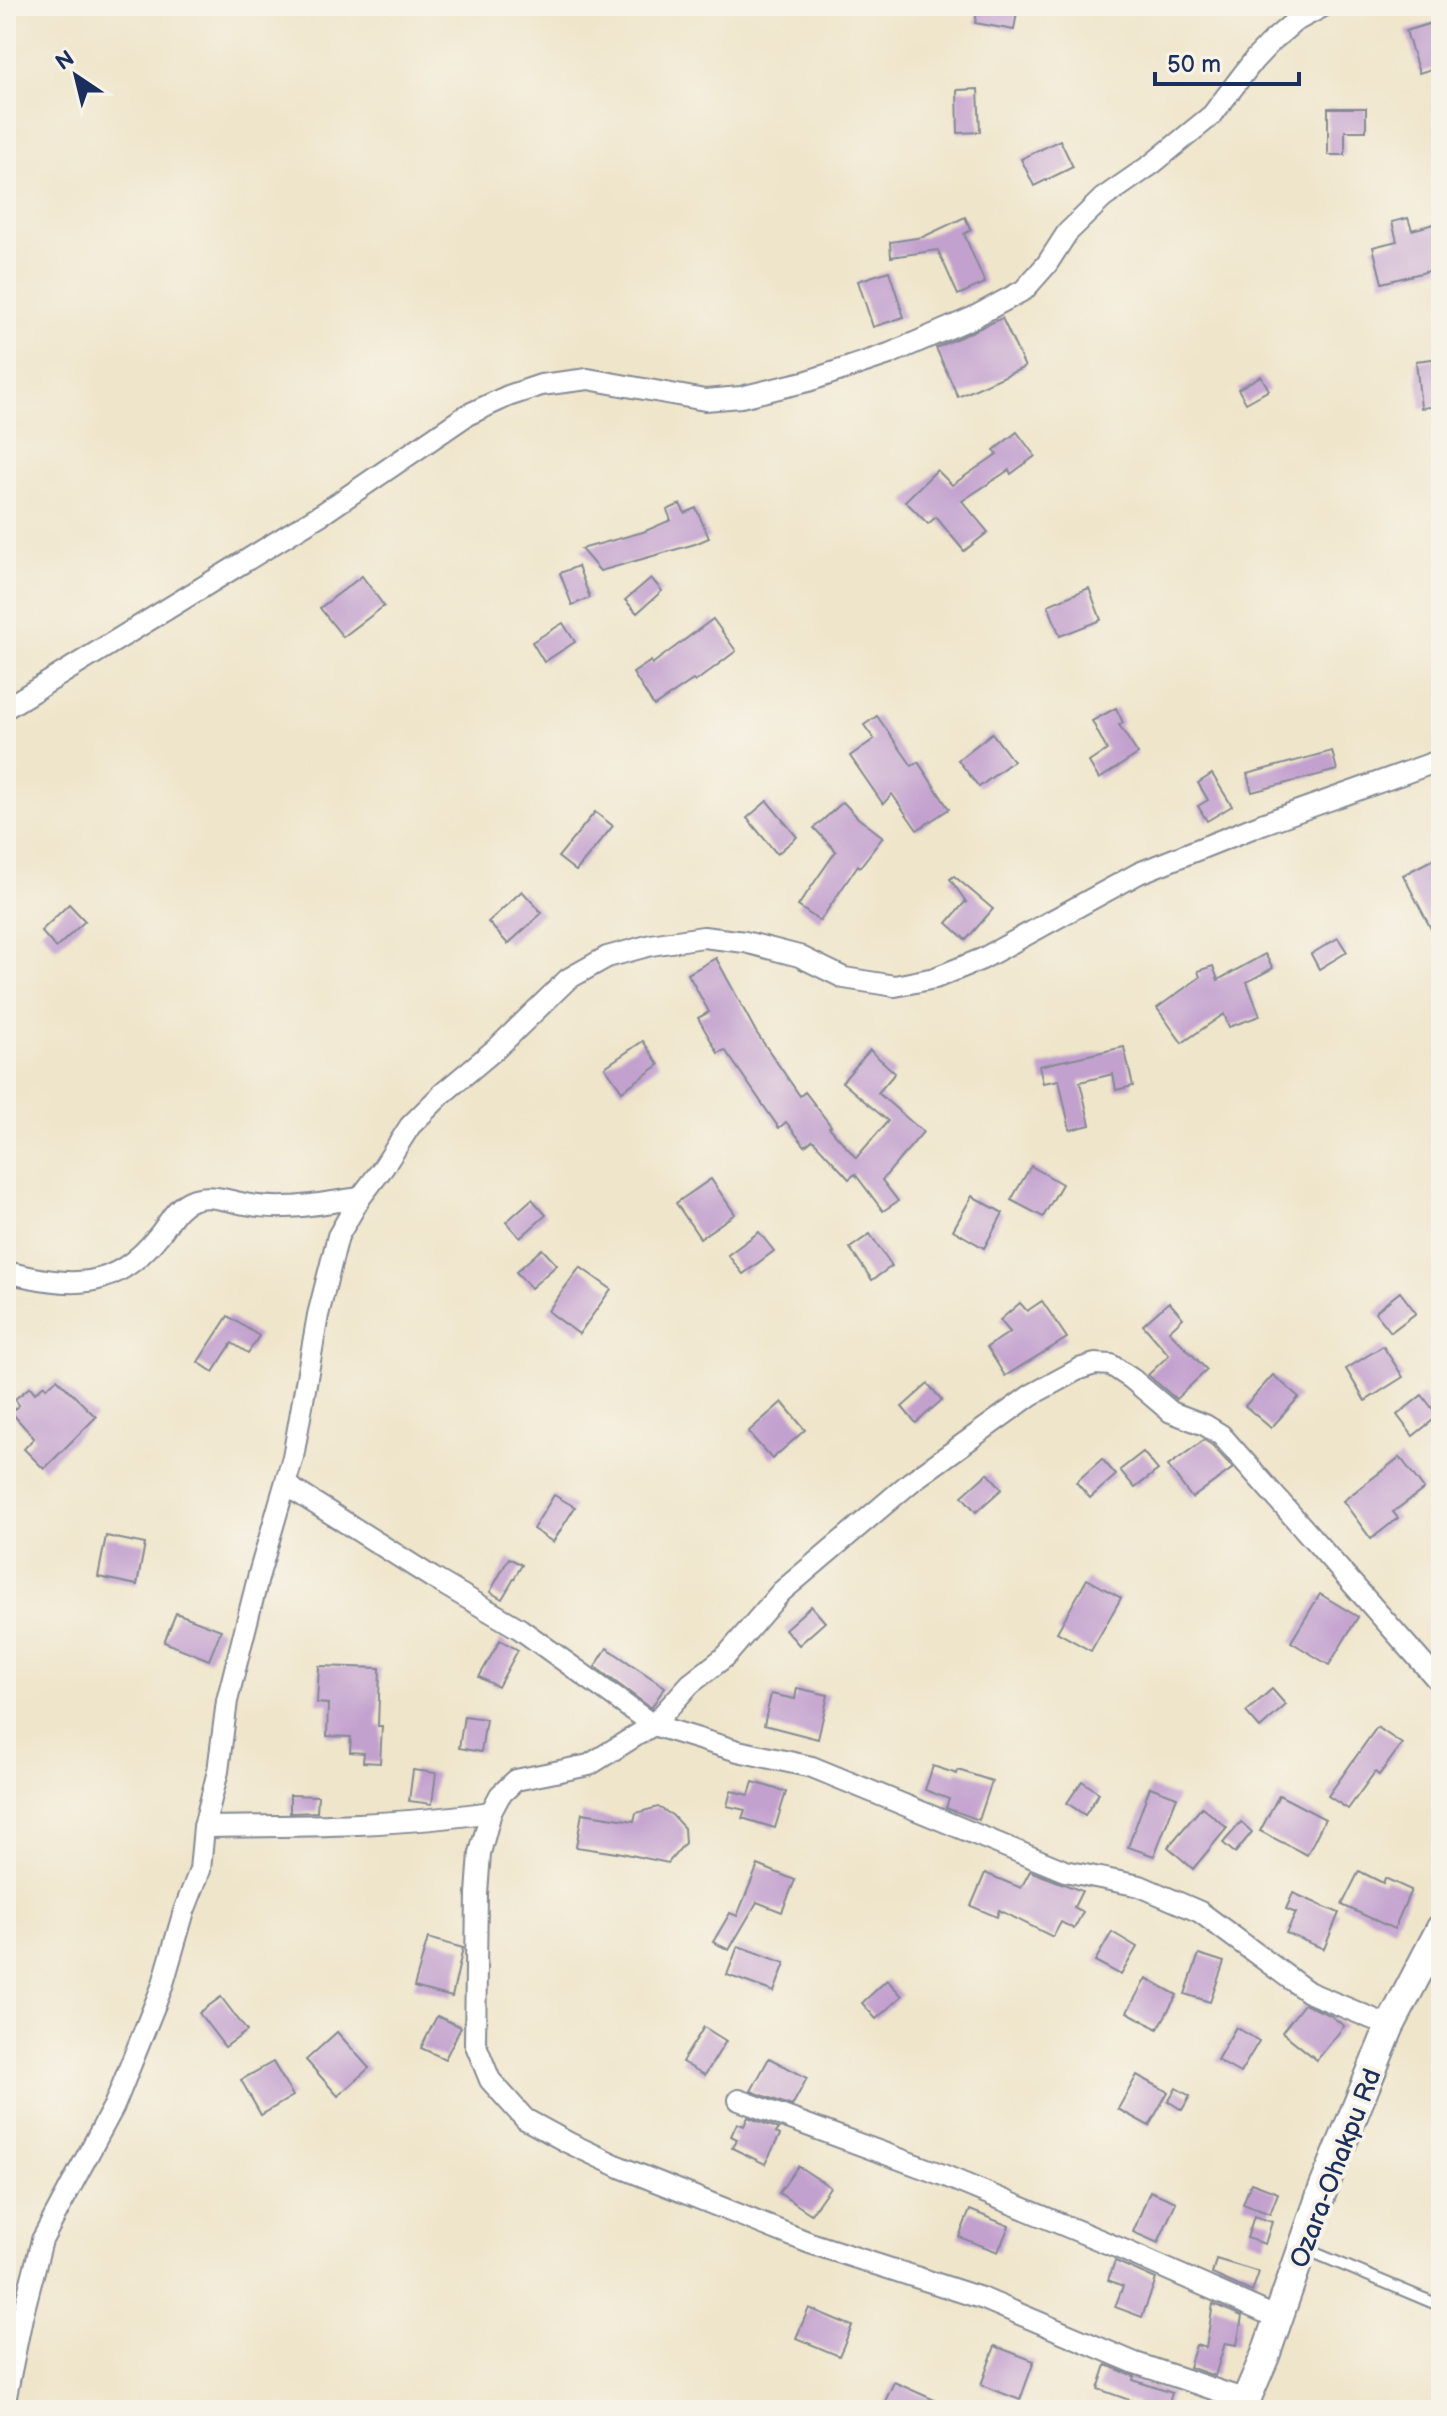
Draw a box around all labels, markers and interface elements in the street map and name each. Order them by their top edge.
north arrow [36,36,116,116]
scale bar [1155,36,1299,86]
text: N [51,45,80,77]
text: 50 m [1167,50,1221,79]
street label: Ozara-Ohakpu Rd [1284,2065,1389,2272]

